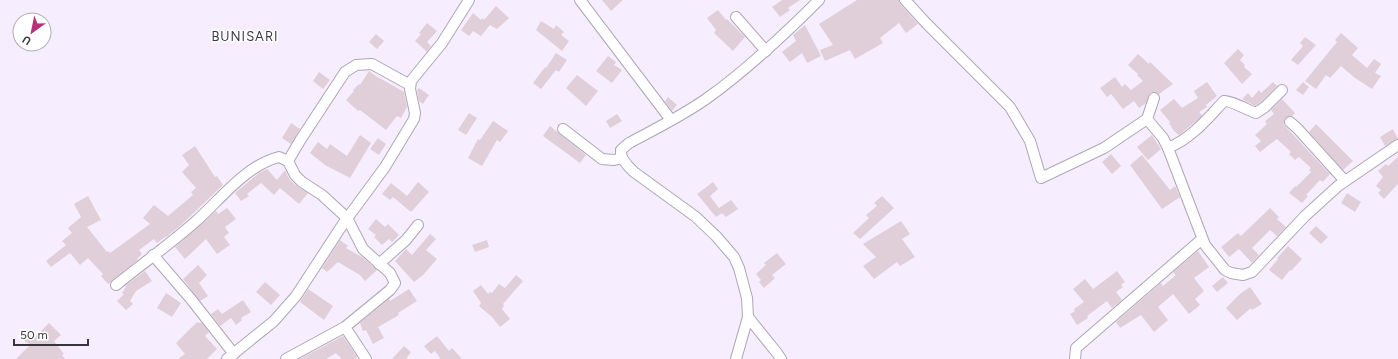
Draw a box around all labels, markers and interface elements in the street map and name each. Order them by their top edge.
north arrow [12,12,52,52]
district label: BUNISARI [211,29,279,44]
text: U [20,32,34,48]
scale bar [14,321,88,347]
text: 50 m [20,328,48,342]

